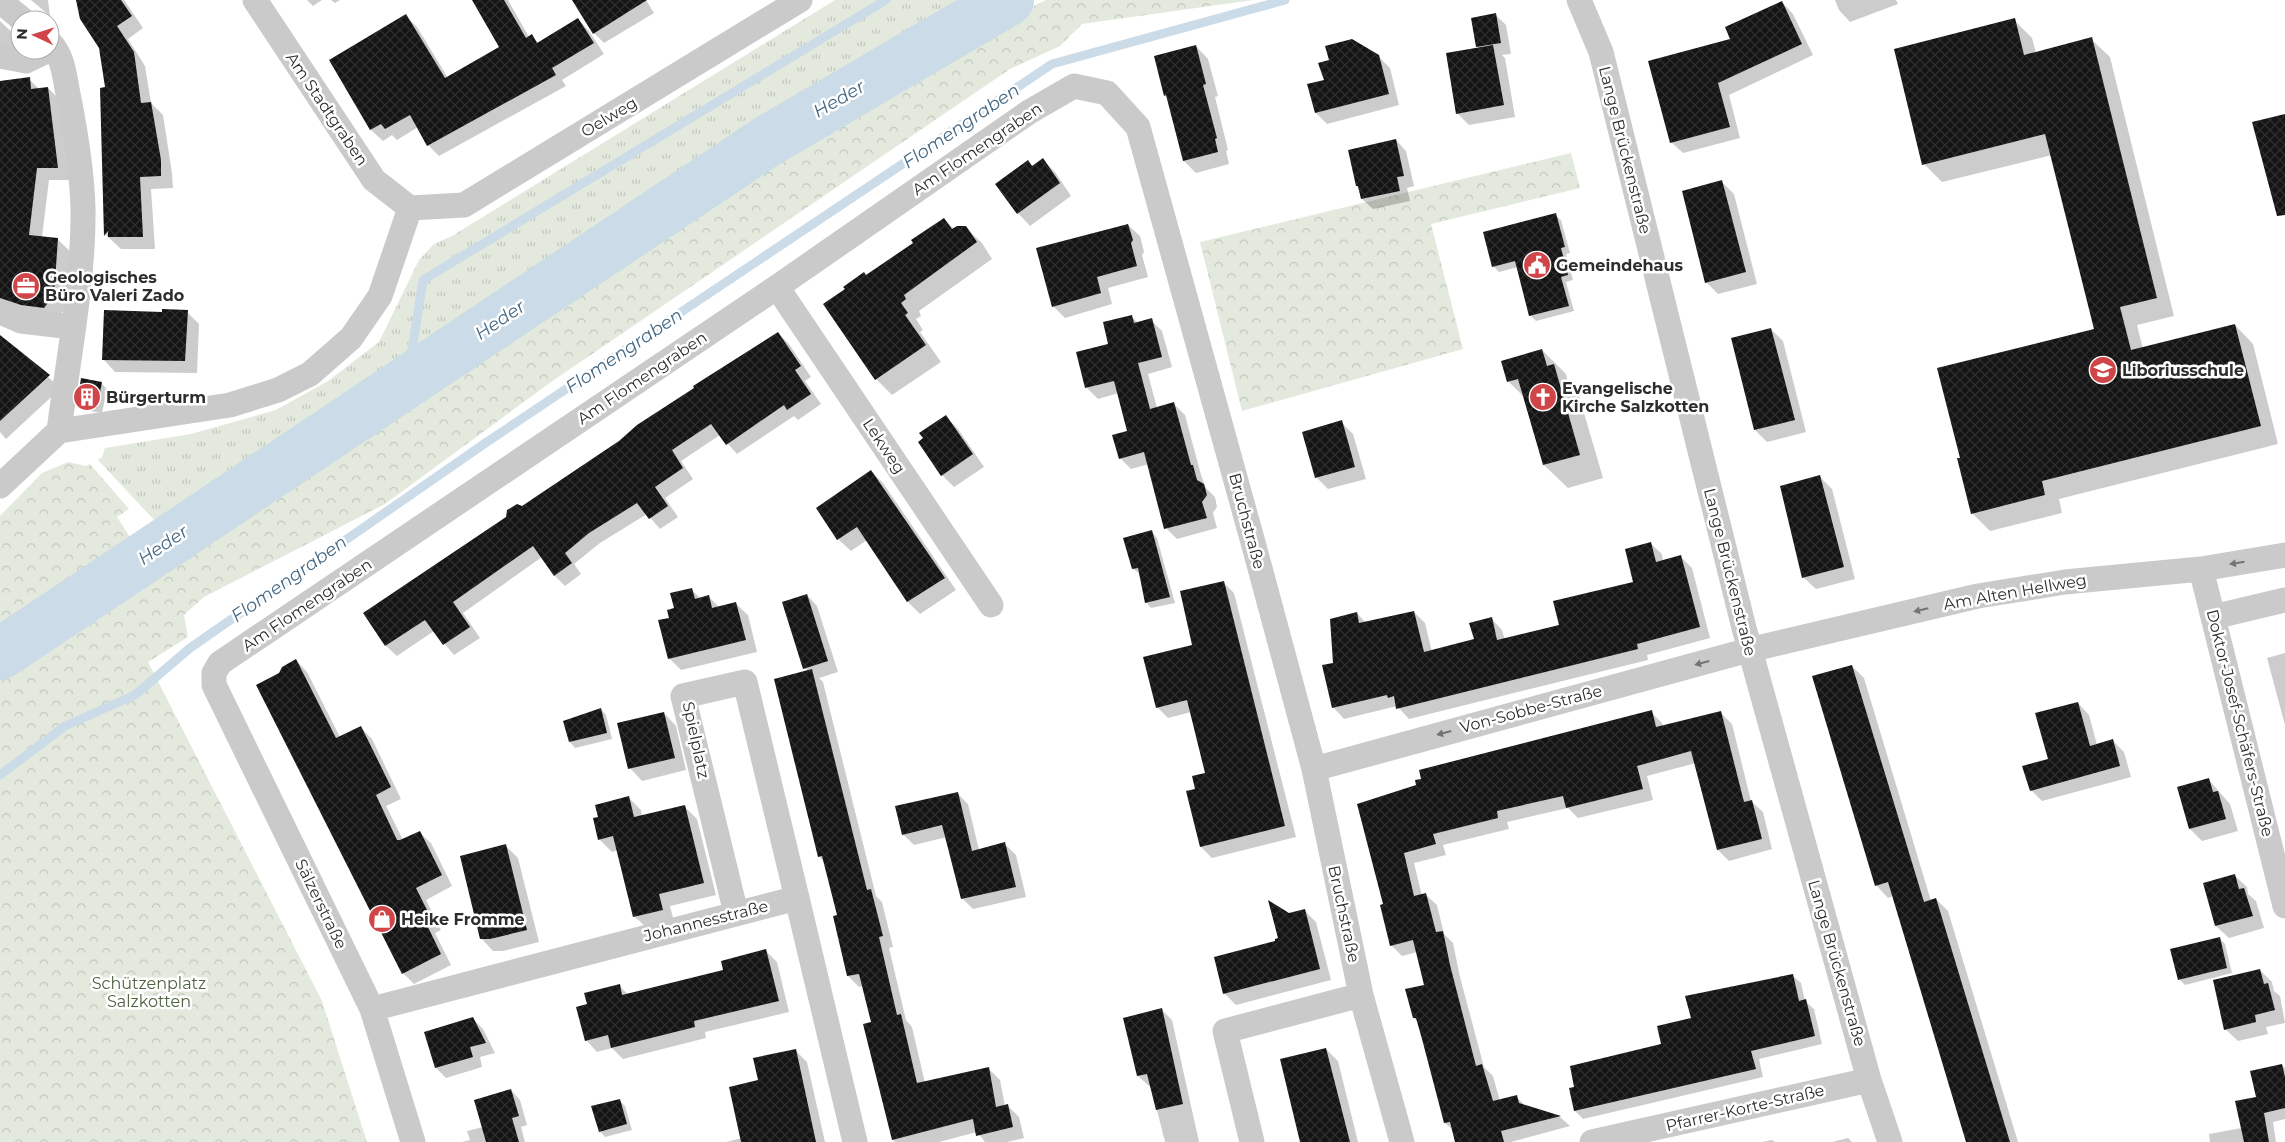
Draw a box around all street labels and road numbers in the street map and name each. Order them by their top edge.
street label: Am Stadtgraben [282,49,372,169]
street label: Lange Brückenstraße [1595,64,1655,236]
street label: Oelweg [578,93,640,141]
street label: Am Flomengraben [909,99,1045,199]
street label: Am Flomengraben [574,328,710,428]
street label: Lekweg [859,415,909,477]
street label: Bruchstraße [1225,471,1269,571]
street label: Lange Brückenstraße [1700,486,1760,658]
street label: Am Flomengraben [239,555,375,655]
street label: Am Alten Hellweg [1942,570,2088,614]
street label: Doktor-Josef-Schäfers-Straße [2203,607,2277,839]
street label: Von-Sobbe-Straße [1458,681,1604,737]
street label: Spielplatz [679,700,713,780]
street label: Sälzerstraße [291,856,351,952]
street label: Bruchstraße [1324,864,1364,964]
street label: Lange Brückenstraße [1804,878,1870,1048]
street label: Johannesstraße [641,896,770,946]
street label: Pfarrer-Korte-Straße [1664,1081,1826,1135]

